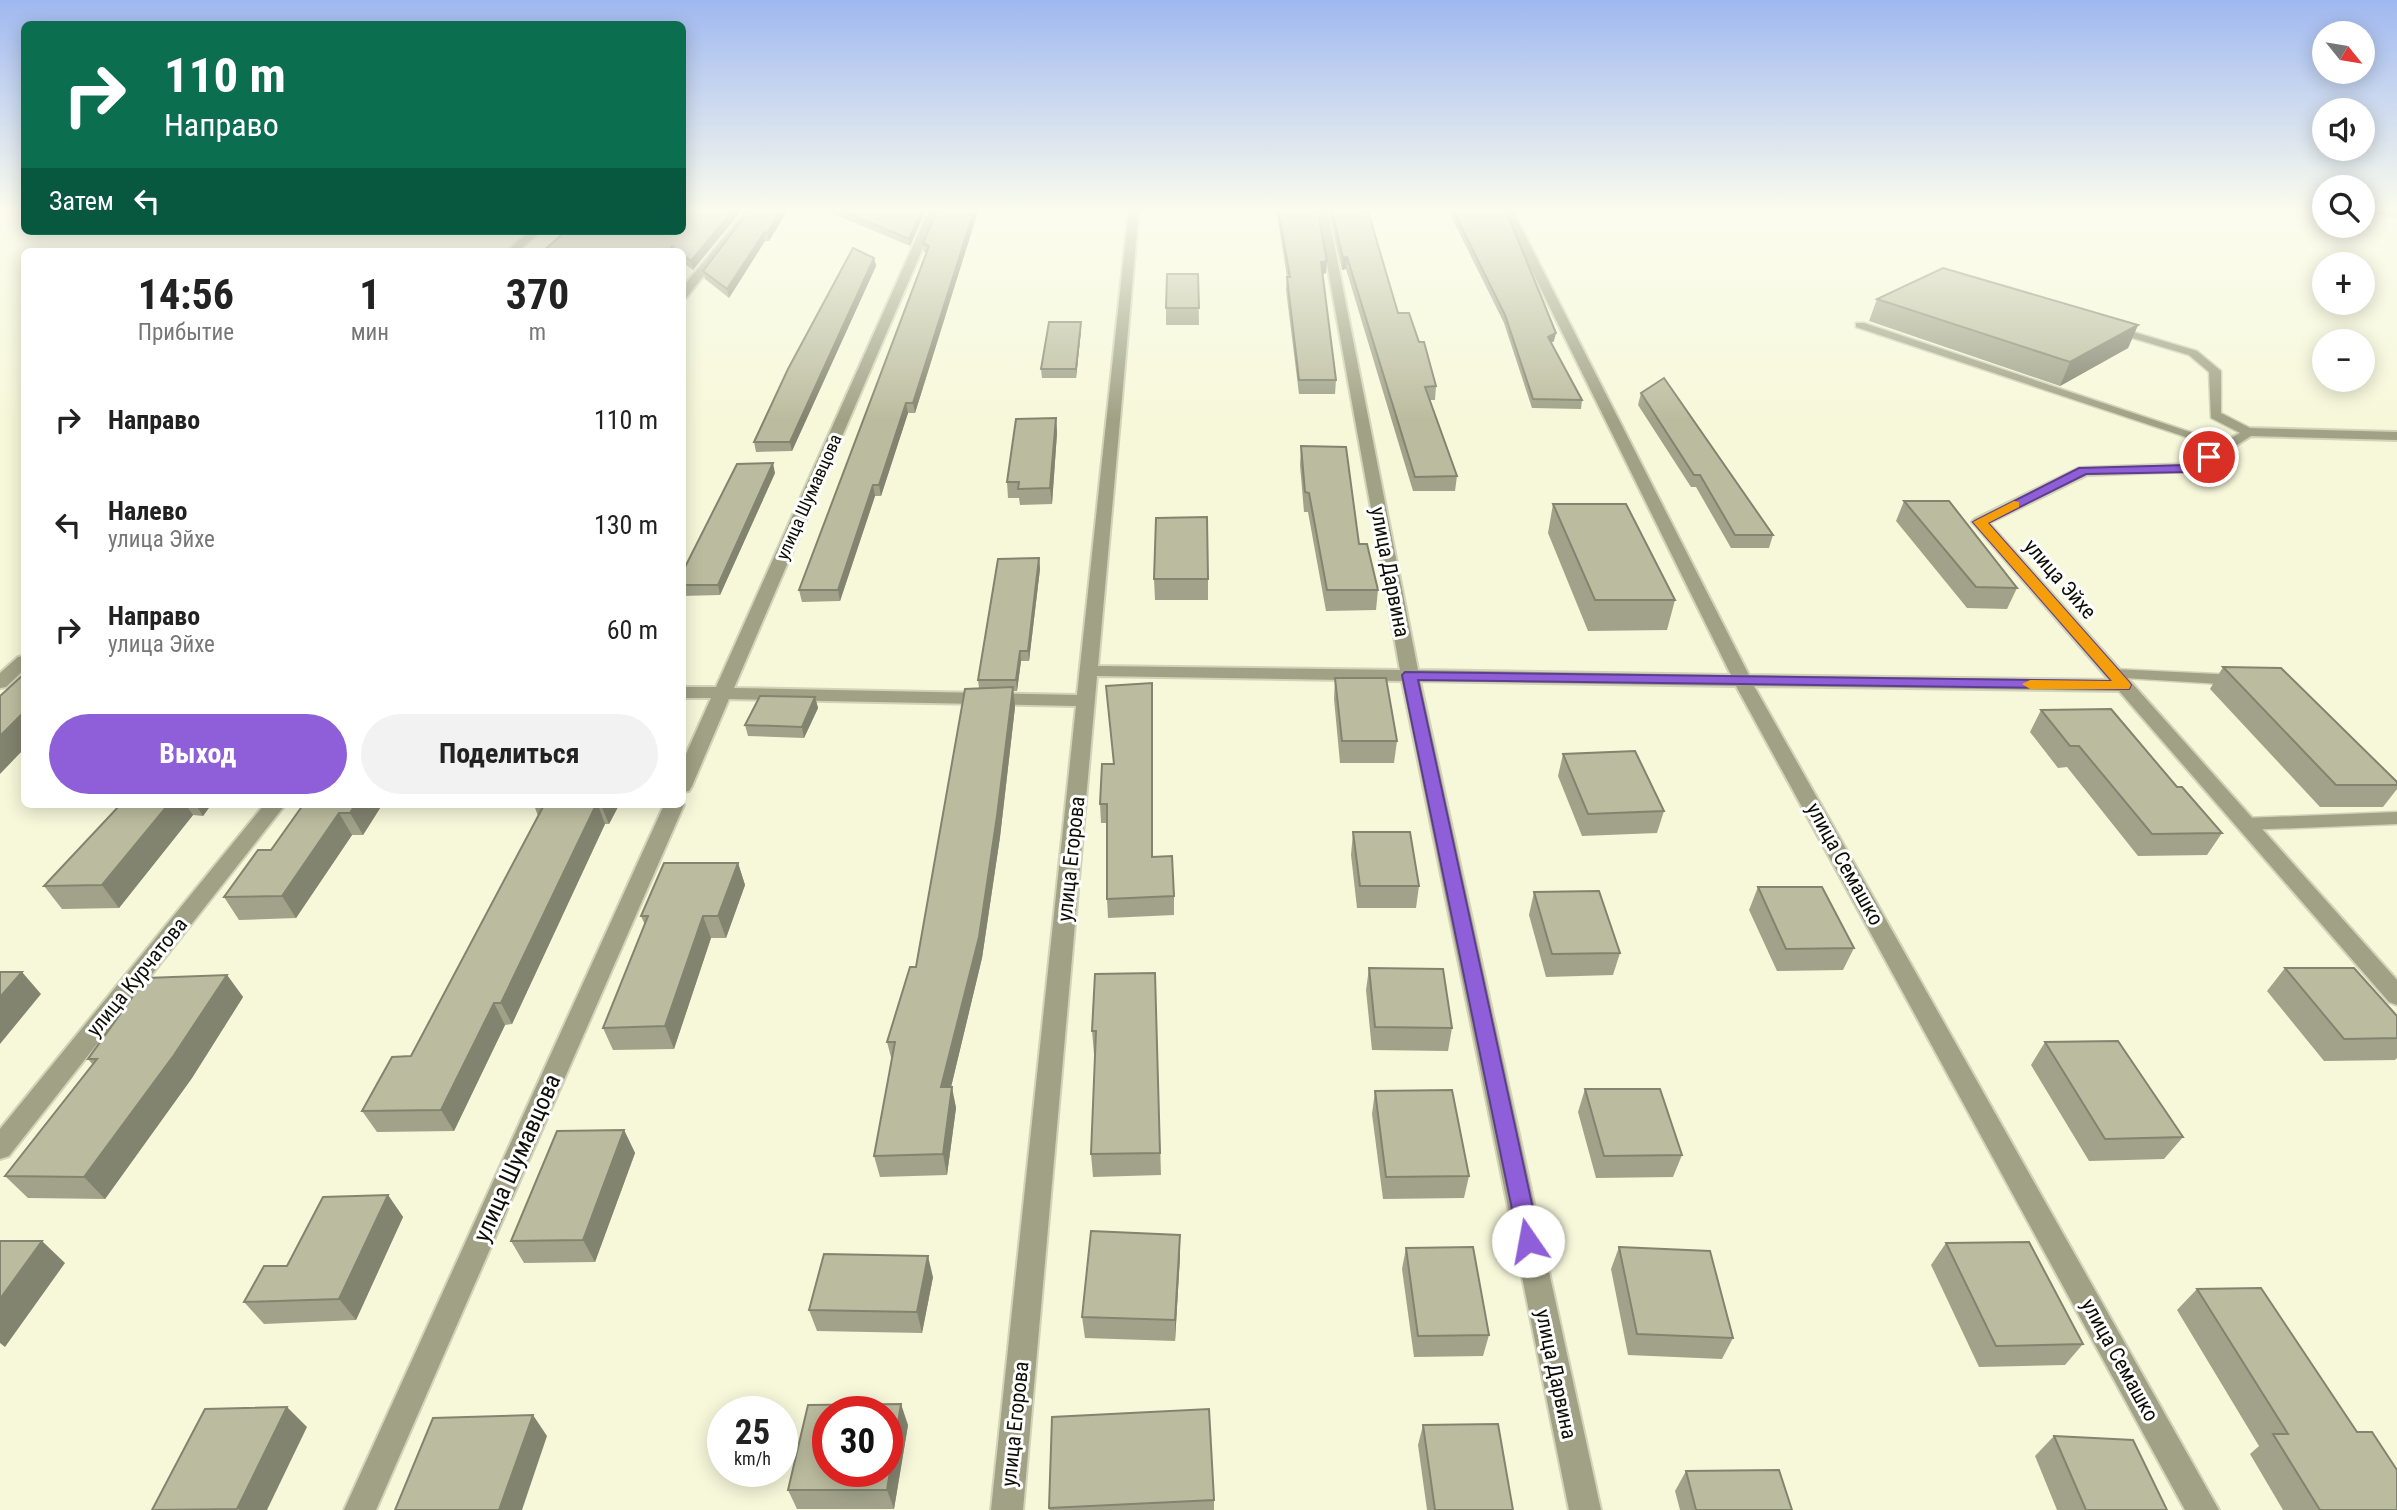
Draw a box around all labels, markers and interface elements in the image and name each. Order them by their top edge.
north arrow [2312,21,2375,84]
map controls [2312,21,2375,392]
text: 110 m [164,47,286,104]
icon: right [49,49,140,140]
button: sound [2312,98,2375,161]
text: Направо [164,106,279,144]
button: search [2312,175,2375,238]
icon: left [128,182,166,220]
text: Затем [49,186,114,216]
button: + [2312,252,2375,315]
text: 14:56 [138,270,234,319]
text: 1 [359,270,380,319]
text: 370 [506,270,569,319]
text: Прибытие [138,319,234,346]
text: мин [351,319,389,346]
text: m [529,319,546,346]
button: − [2312,329,2375,392]
icon: right [49,401,87,439]
text: Направо [108,405,200,435]
text: 110 m [594,405,658,435]
pin [2179,427,2239,487]
street label: улица Шумавцова [771,431,846,563]
icon: arrive [2190,438,2228,476]
text: Налево [108,496,188,526]
street label: улица Дарвина [1366,505,1414,639]
icon: left [49,506,87,544]
text: 130 m [594,510,658,540]
text: улица Эйхе [108,526,215,553]
street label: улица Эйхе [2019,534,2101,624]
text: Направо [108,601,200,631]
icon: right [49,611,87,649]
text: 60 m [607,615,658,645]
text: улица Эйхе [108,631,215,658]
button: Выход [49,714,347,794]
button: Поделиться [361,714,658,794]
street label: улица Егорова [1052,795,1090,923]
street label: улица Семашко [1801,799,1889,929]
street label: улица Курчатова [82,913,192,1041]
street label: улица Шумавцова [468,1070,566,1246]
position arrow [1491,1204,1565,1278]
street label: улица Семашко [2076,1295,2164,1425]
street label: улица Дарвина [1531,1307,1581,1441]
street label: улица Егорова [996,1360,1034,1488]
speed limit sign: 30 [812,1396,903,1487]
text: 25 [735,1412,770,1453]
text: km/h [734,1448,771,1469]

